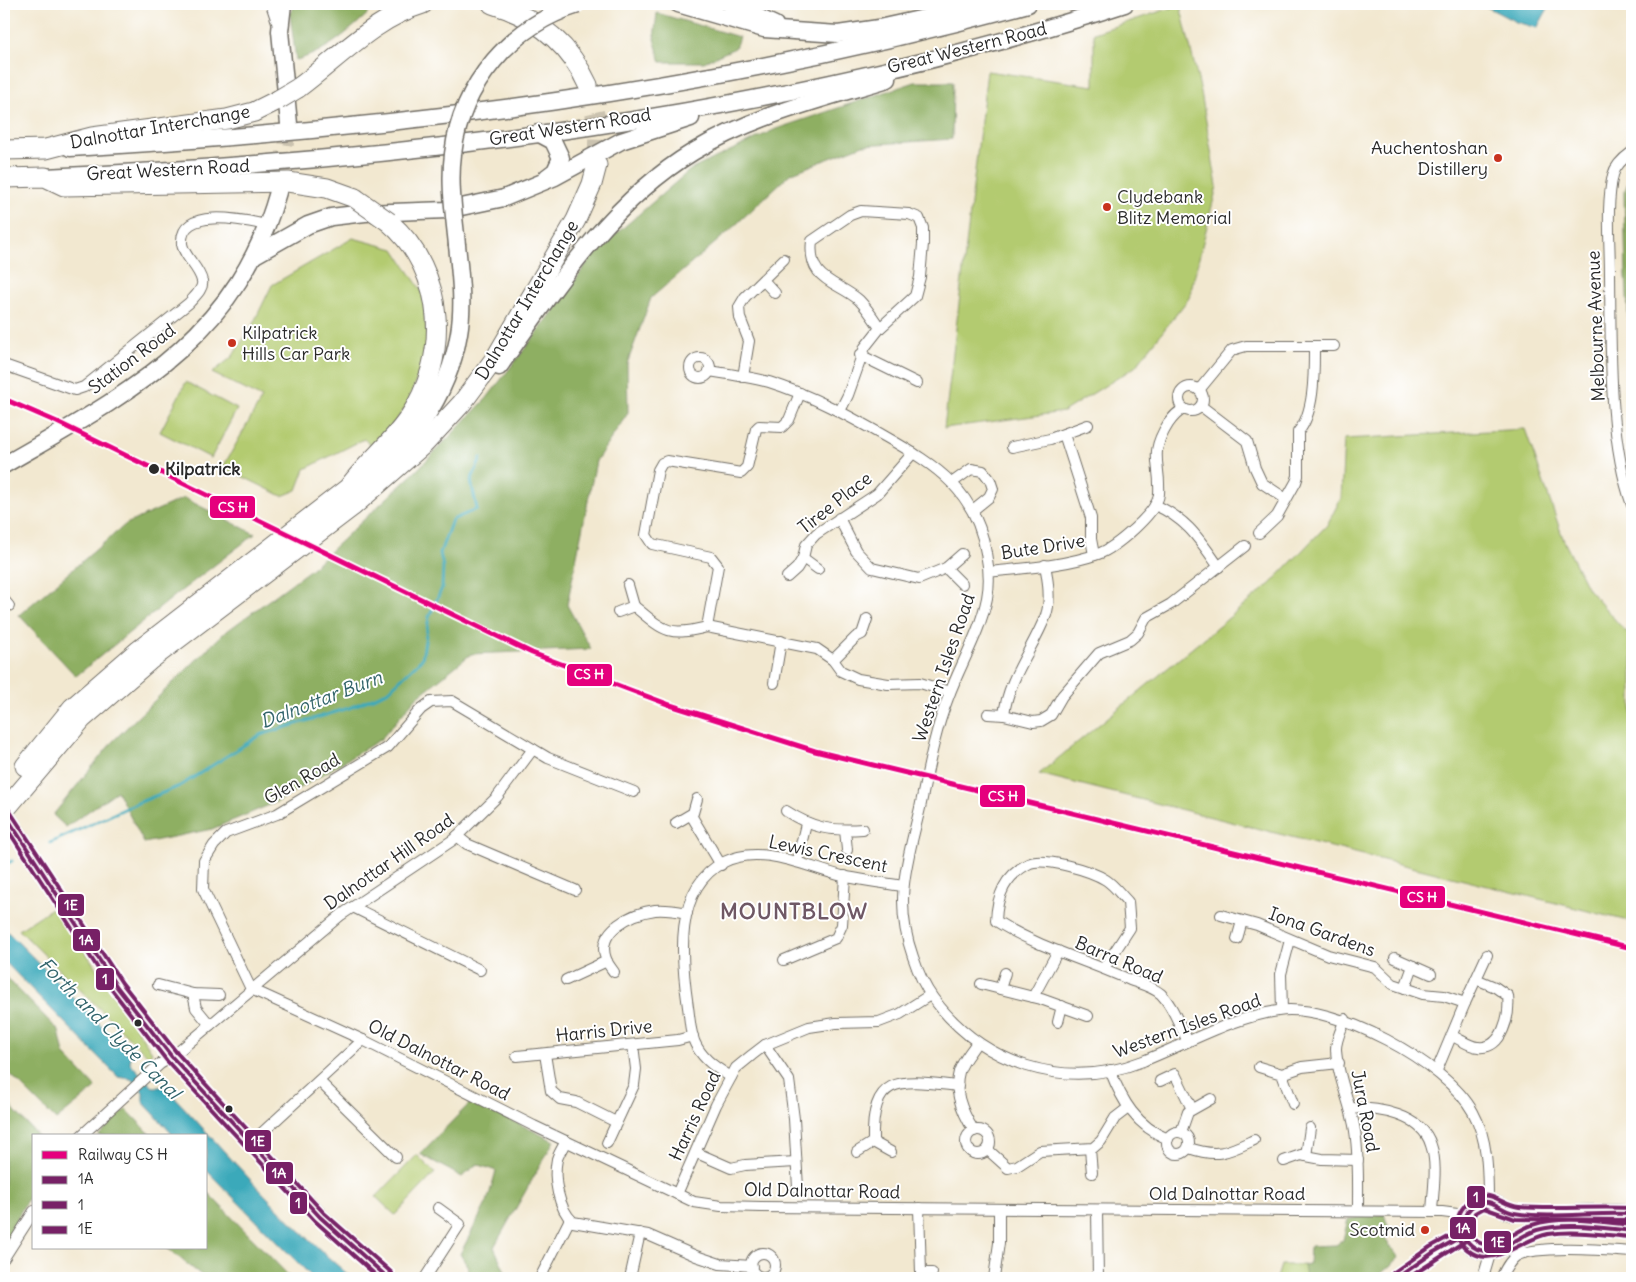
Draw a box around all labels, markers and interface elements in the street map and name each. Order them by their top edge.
street label: Great Western Road [885,16,1049,78]
street label: Dalnottar Interchange [68,99,252,154]
street label: Great Western Road [487,102,653,151]
place label: Auchentoshan Distillery [1371,136,1488,180]
marker: Auchentoshan Distillery [1492,152,1504,164]
street label: Great Western Road [86,154,251,185]
place label: Clydebank Blitz Memorial [1117,185,1232,229]
marker: Clydebank Blitz Memorial [1101,201,1113,213]
street label: Dalnottar Interchange [470,216,583,384]
street label: Melbourne Avenue [1581,250,1610,402]
street label: Station Road [84,318,180,399]
place label: Kilpatrick Hills Car Park [242,321,350,365]
marker: Kilpatrick Hills Car Park [226,337,238,349]
place label: Kilpatrick [165,457,241,480]
marker: Kilpatrick [147,462,161,476]
street label: Tiree Place [793,467,876,539]
line badge: CS H [209,495,256,519]
text: CS H [218,498,248,516]
street label: Bute Drive [999,529,1087,564]
street label: Western Isles Road [907,590,980,745]
line badge: CS H [566,663,613,687]
water label: Dalnottar Burn [257,664,386,733]
text: CS H [574,665,604,683]
street label: Glen Road [260,747,344,809]
line badge: CS H [979,784,1026,808]
text: CS H [988,787,1018,805]
street label: Dalnottar Hill Road [319,808,458,915]
street label: Lewis Crescent [767,830,890,877]
line badge: CS H [1399,885,1446,909]
text: CS H [1407,888,1437,906]
line badge: 1E [57,893,85,917]
text: 1E [64,896,78,914]
district label: MOUNTBLOW [720,897,868,925]
street label: Iona Gardens [1266,902,1379,961]
line badge: 1A [72,928,101,952]
text: 1A [79,931,93,949]
street label: Barra Road [1072,931,1167,989]
water label: Forth and Clyde Canal [34,952,188,1106]
line badge: 1 [95,967,115,991]
text: 1 [102,970,108,988]
street label: Western Isles Road [1110,988,1264,1063]
street label: Old Dalnottar Road [364,1014,515,1106]
street label: Harris Drive [555,1014,653,1047]
unlabelled marker [133,1018,143,1028]
street label: Harris Road [664,1067,726,1164]
street label: Jura Road [1346,1068,1385,1155]
unlabelled marker [224,1104,234,1114]
line badge: 1E [244,1129,272,1153]
text: 1E [251,1132,265,1150]
legend [32,1134,208,1250]
text: Railway CS H [78,1145,168,1164]
line badge: 1A [265,1161,294,1185]
text: 1A [272,1164,286,1182]
text: 1A [78,1169,94,1188]
street label: Old Dalnottar Road [744,1178,901,1203]
street label: Old Dalnottar Road [1149,1182,1306,1205]
line badge: 1 [1466,1185,1486,1209]
text: 1 [1473,1188,1479,1206]
line badge: 1 [289,1191,308,1215]
text: 1 [295,1194,301,1212]
text: 1 [78,1195,84,1214]
line badge: 1A [1449,1216,1477,1240]
place label: Scotmid [1350,1218,1415,1241]
text: 1E [78,1219,93,1238]
text: 1A [1456,1219,1470,1237]
marker: Scotmid [1419,1224,1431,1236]
line badge: 1E [1483,1230,1512,1254]
text: 1E [1491,1233,1505,1251]

